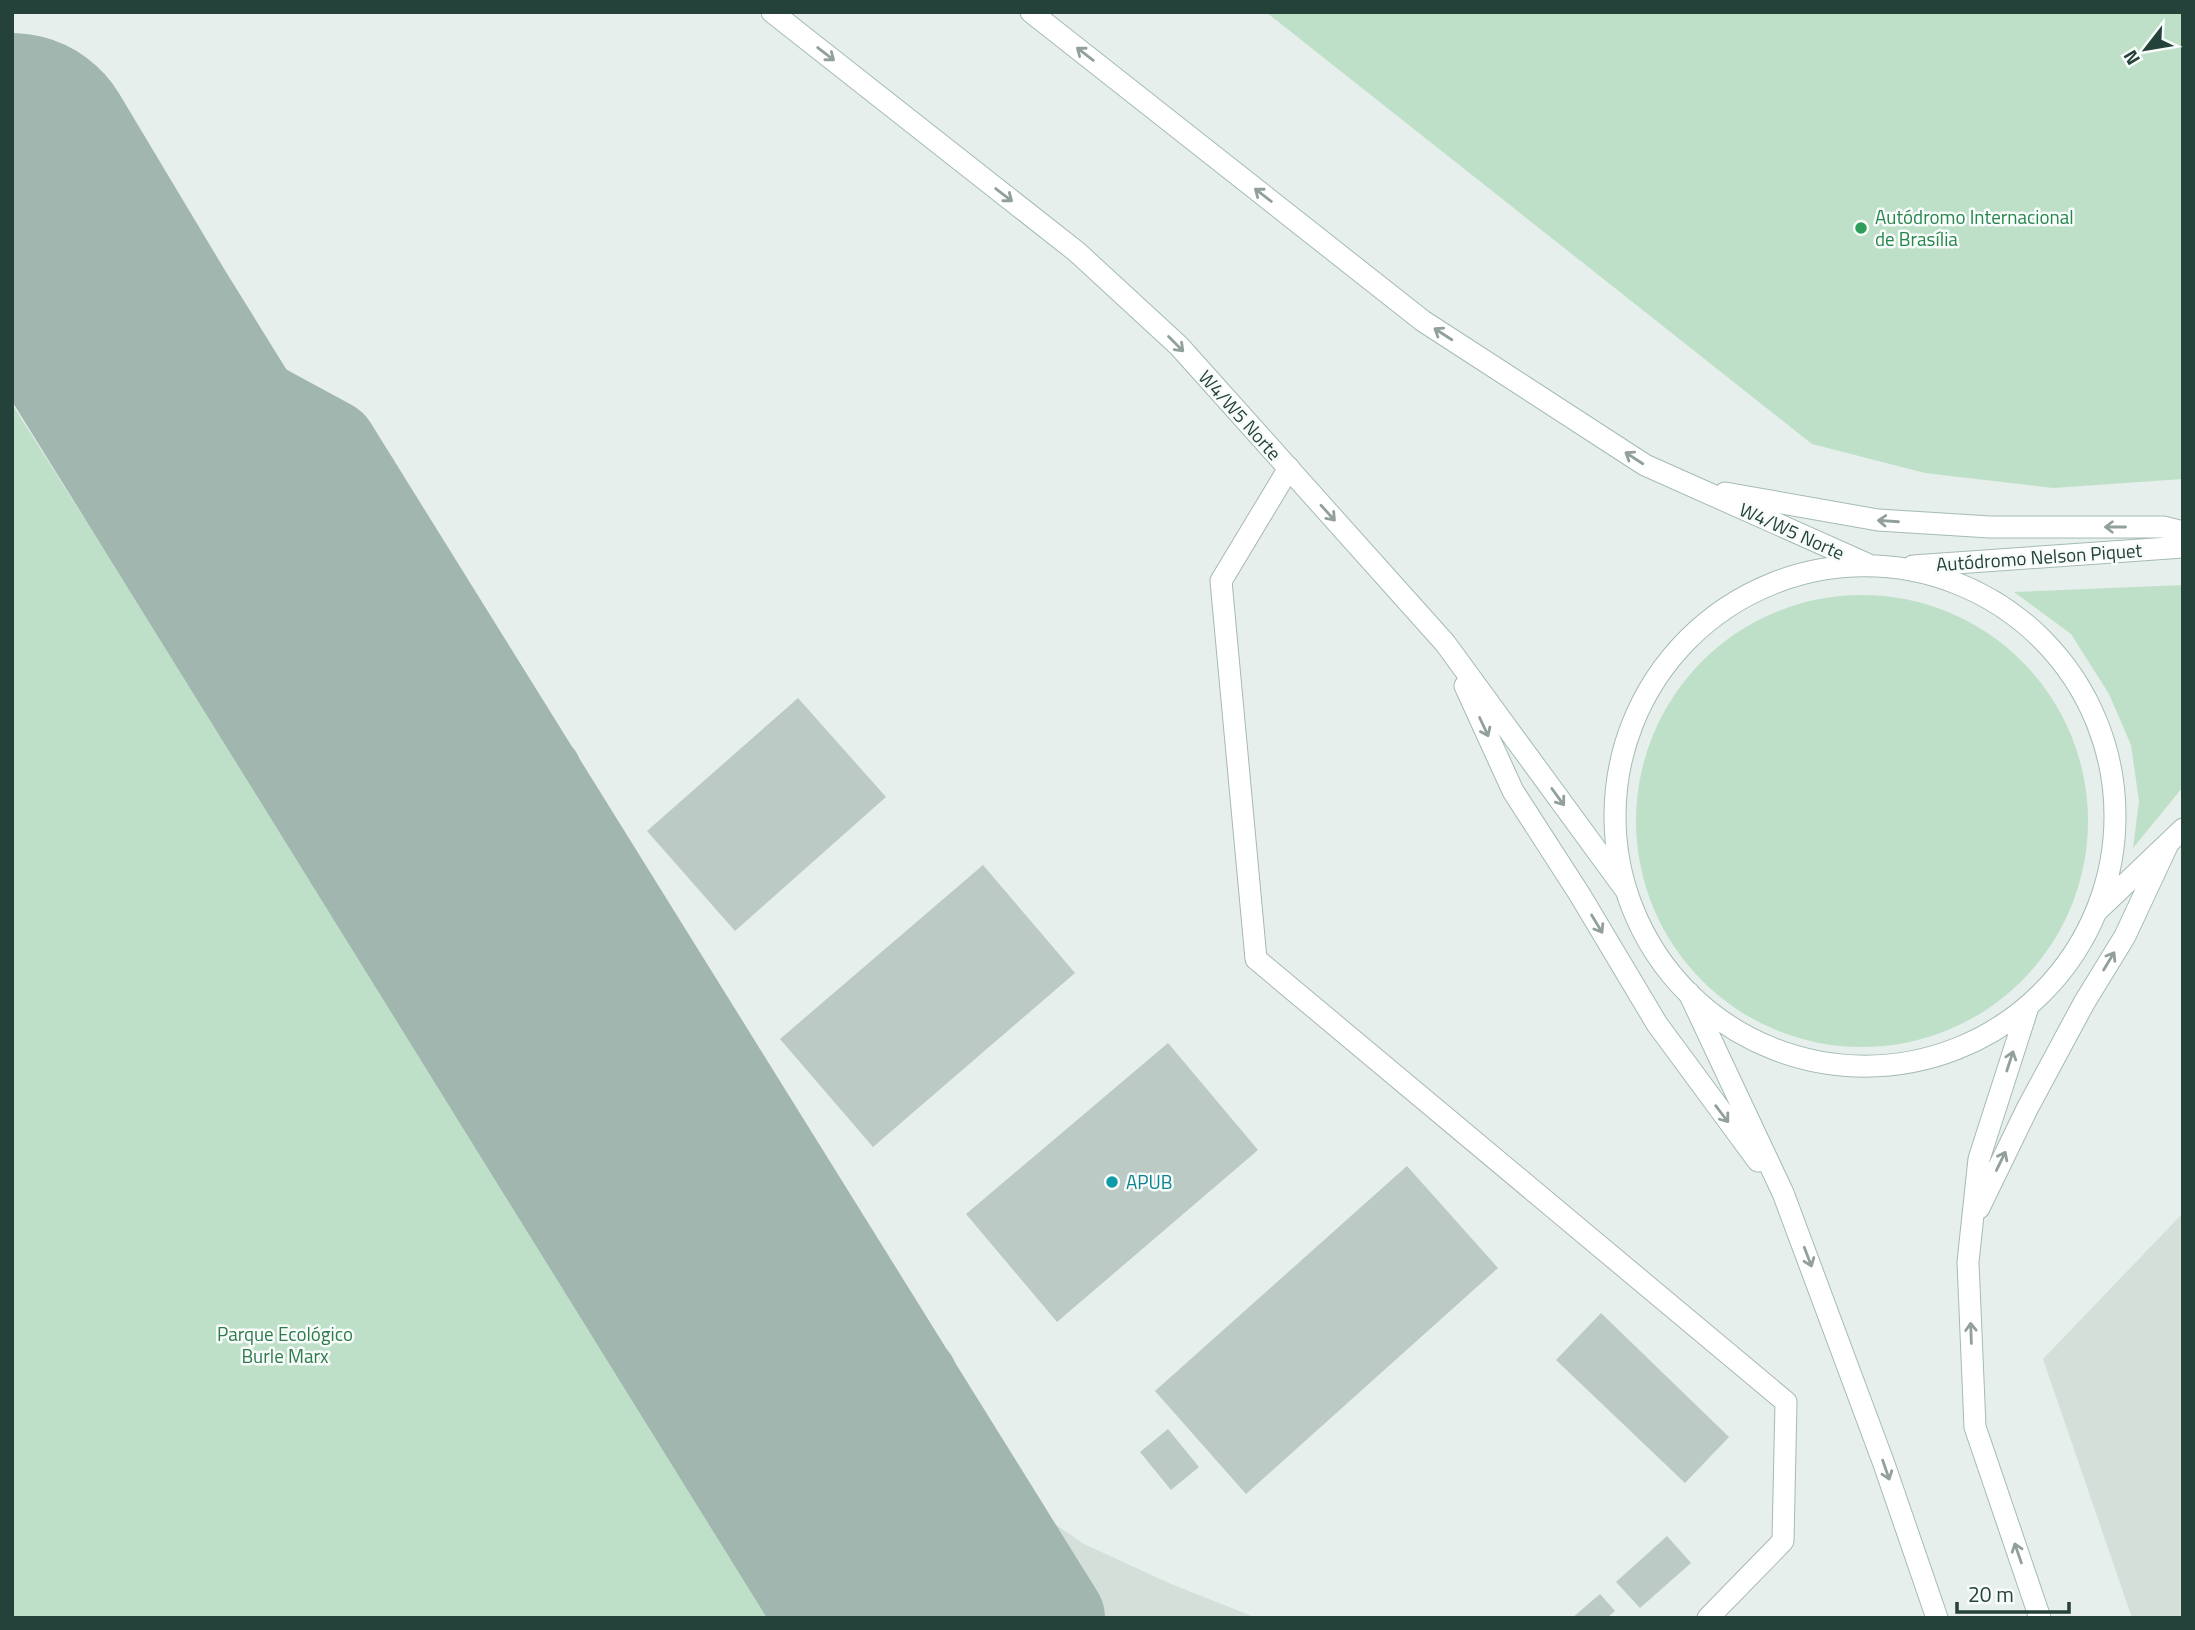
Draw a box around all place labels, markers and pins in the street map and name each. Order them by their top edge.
place label: Autódromo Internacional de Brasília [1875,202,2074,253]
marker: Autódromo Internacional de Brasília [1853,220,1869,236]
place label: APUB [1126,1167,1173,1196]
marker: APUB [1104,1174,1120,1190]

